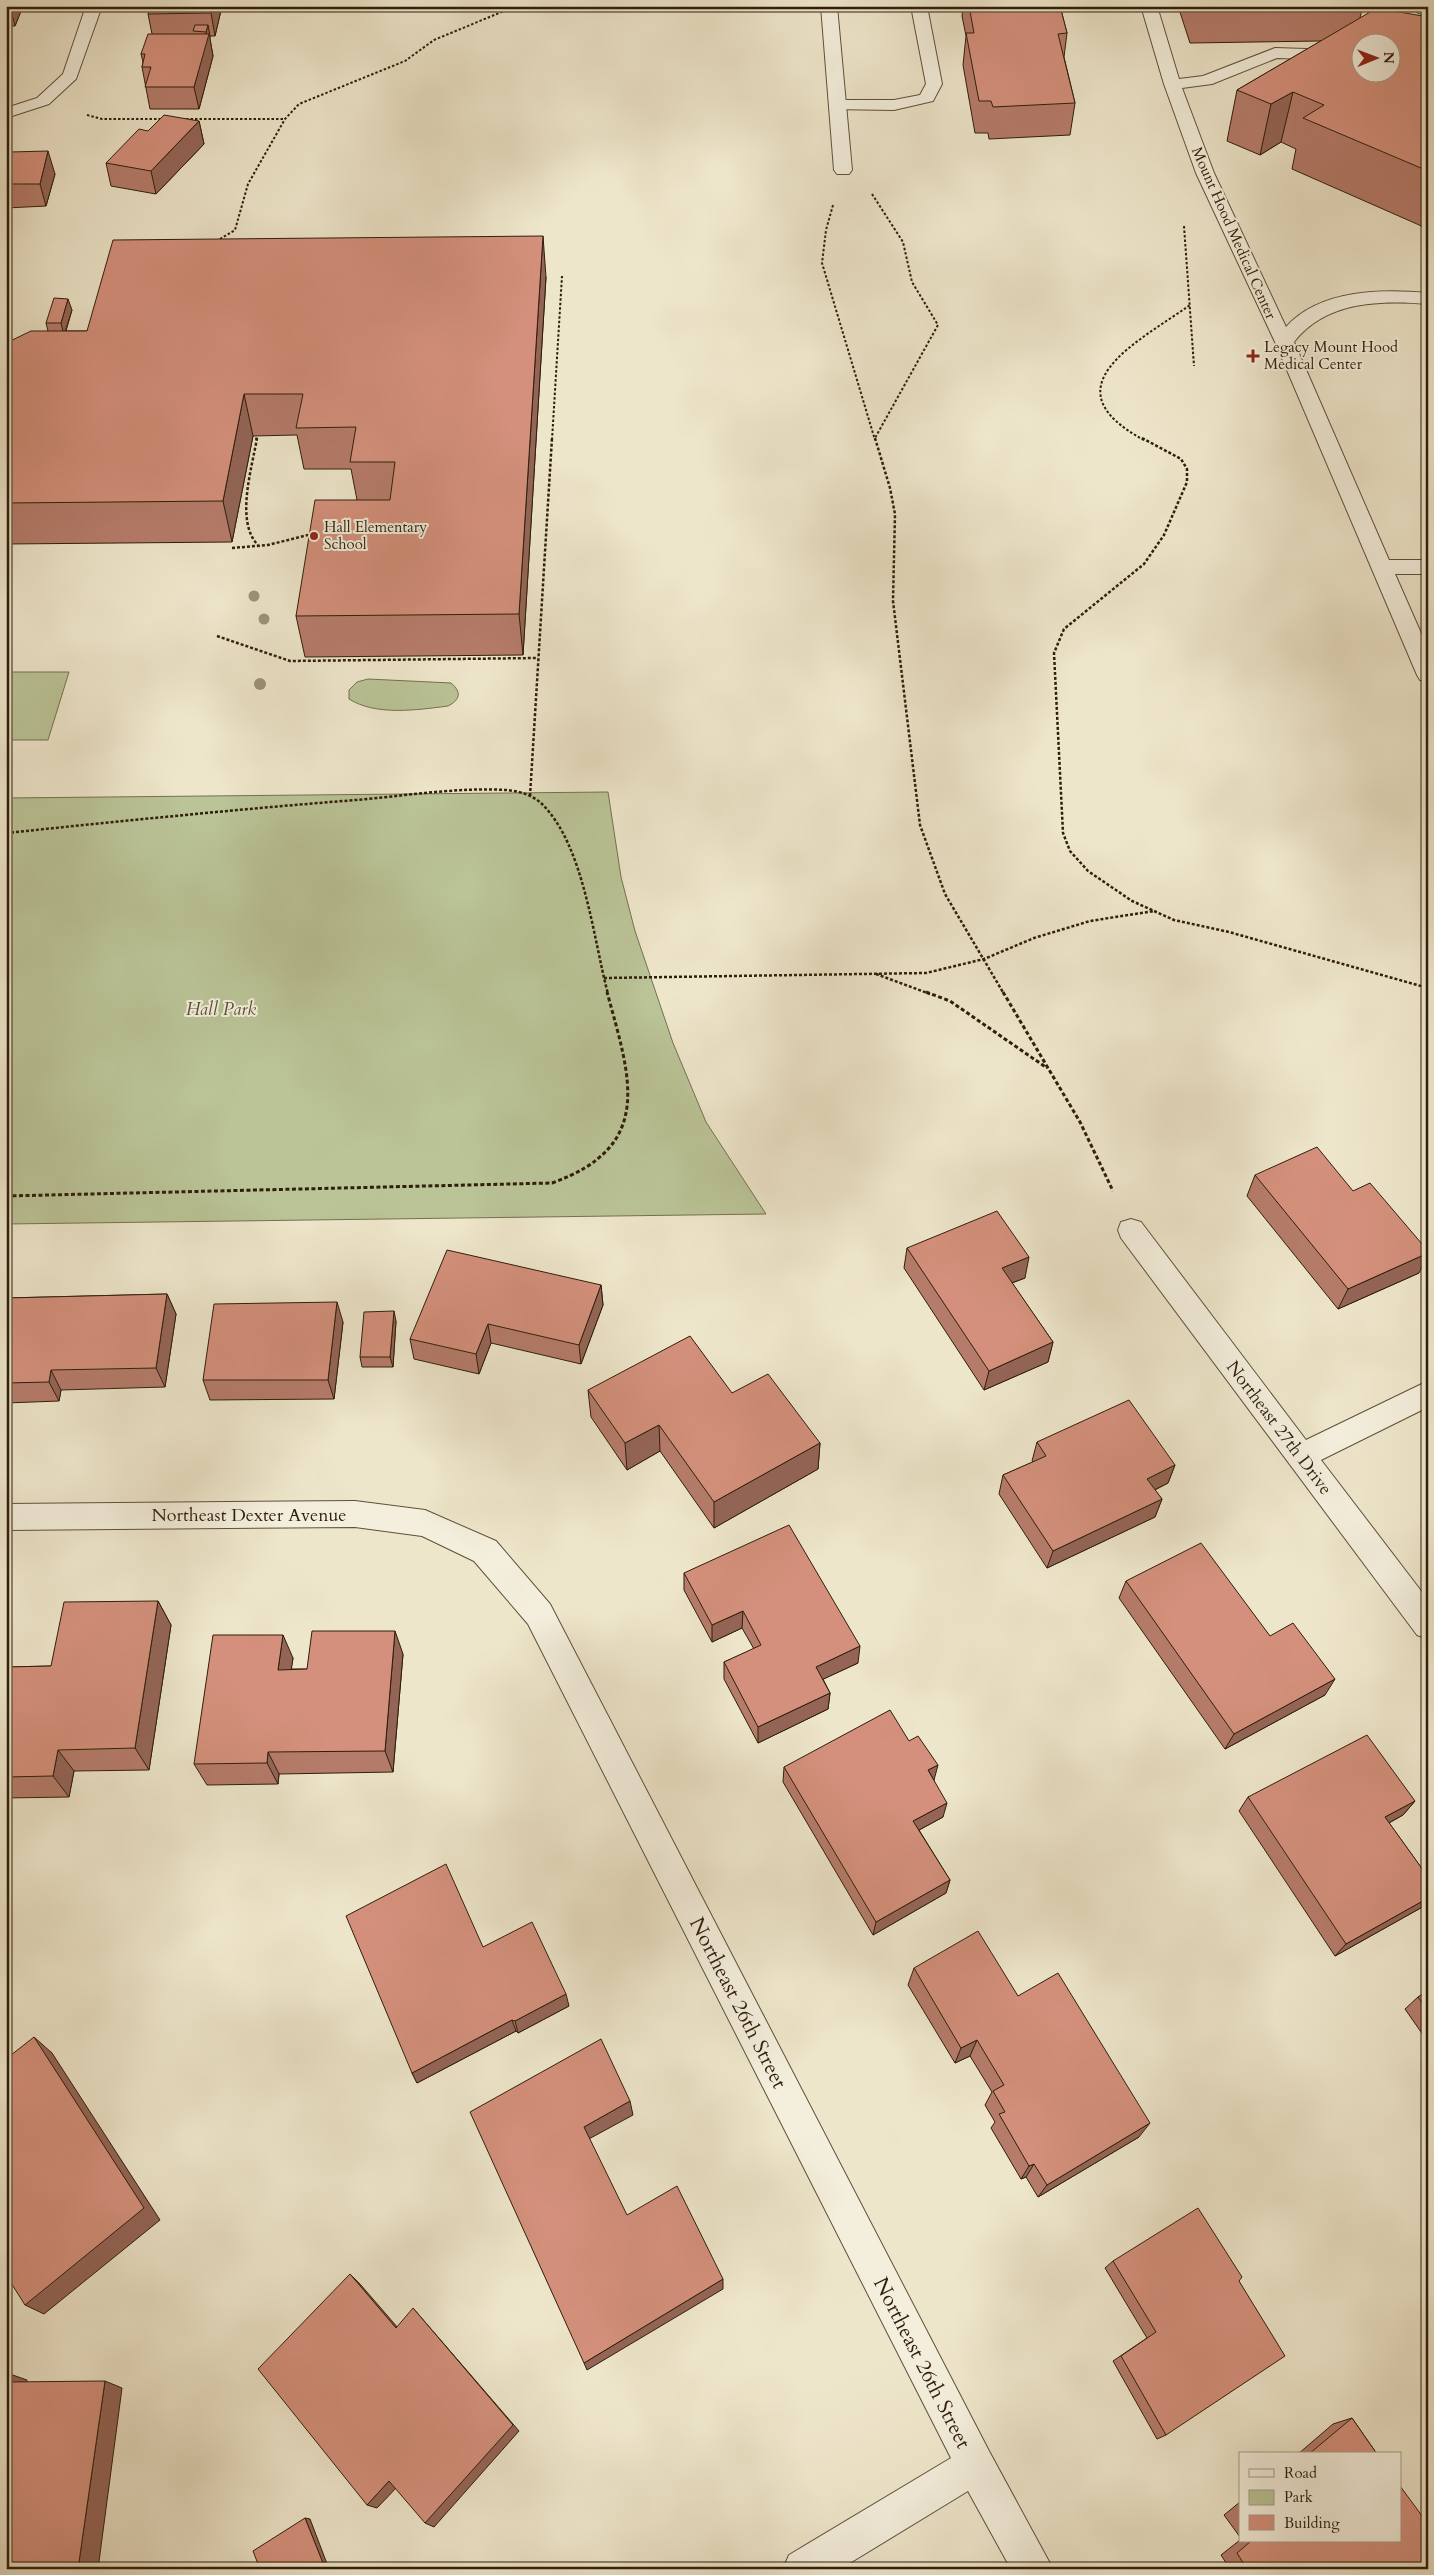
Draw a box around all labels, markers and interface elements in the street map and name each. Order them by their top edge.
north arrow [1352,32,1402,82]
text: N [1379,52,1398,64]
street label: Mount Hood Medical Center [1187,144,1281,323]
place label: Legacy Mount Hood Medical Center [1264,337,1398,374]
marker: Legacy Mount Hood Medical Center [1246,349,1260,363]
place label: Hall Elementary School [324,517,427,554]
marker: Hall Elementary School [308,530,320,542]
park label: Hall Park [186,997,256,1022]
street label: Northeast 27th Drive [1220,1356,1338,1500]
street label: Northeast Dexter Avenue [151,1503,347,1528]
street label: Northeast 26th Street [682,1912,794,2094]
street label: Northeast 26th Street [866,2272,978,2454]
legend [1239,2452,1402,2542]
text: Road [1284,2463,1317,2483]
text: Park [1284,2487,1313,2507]
text: Building [1284,2513,1340,2533]

